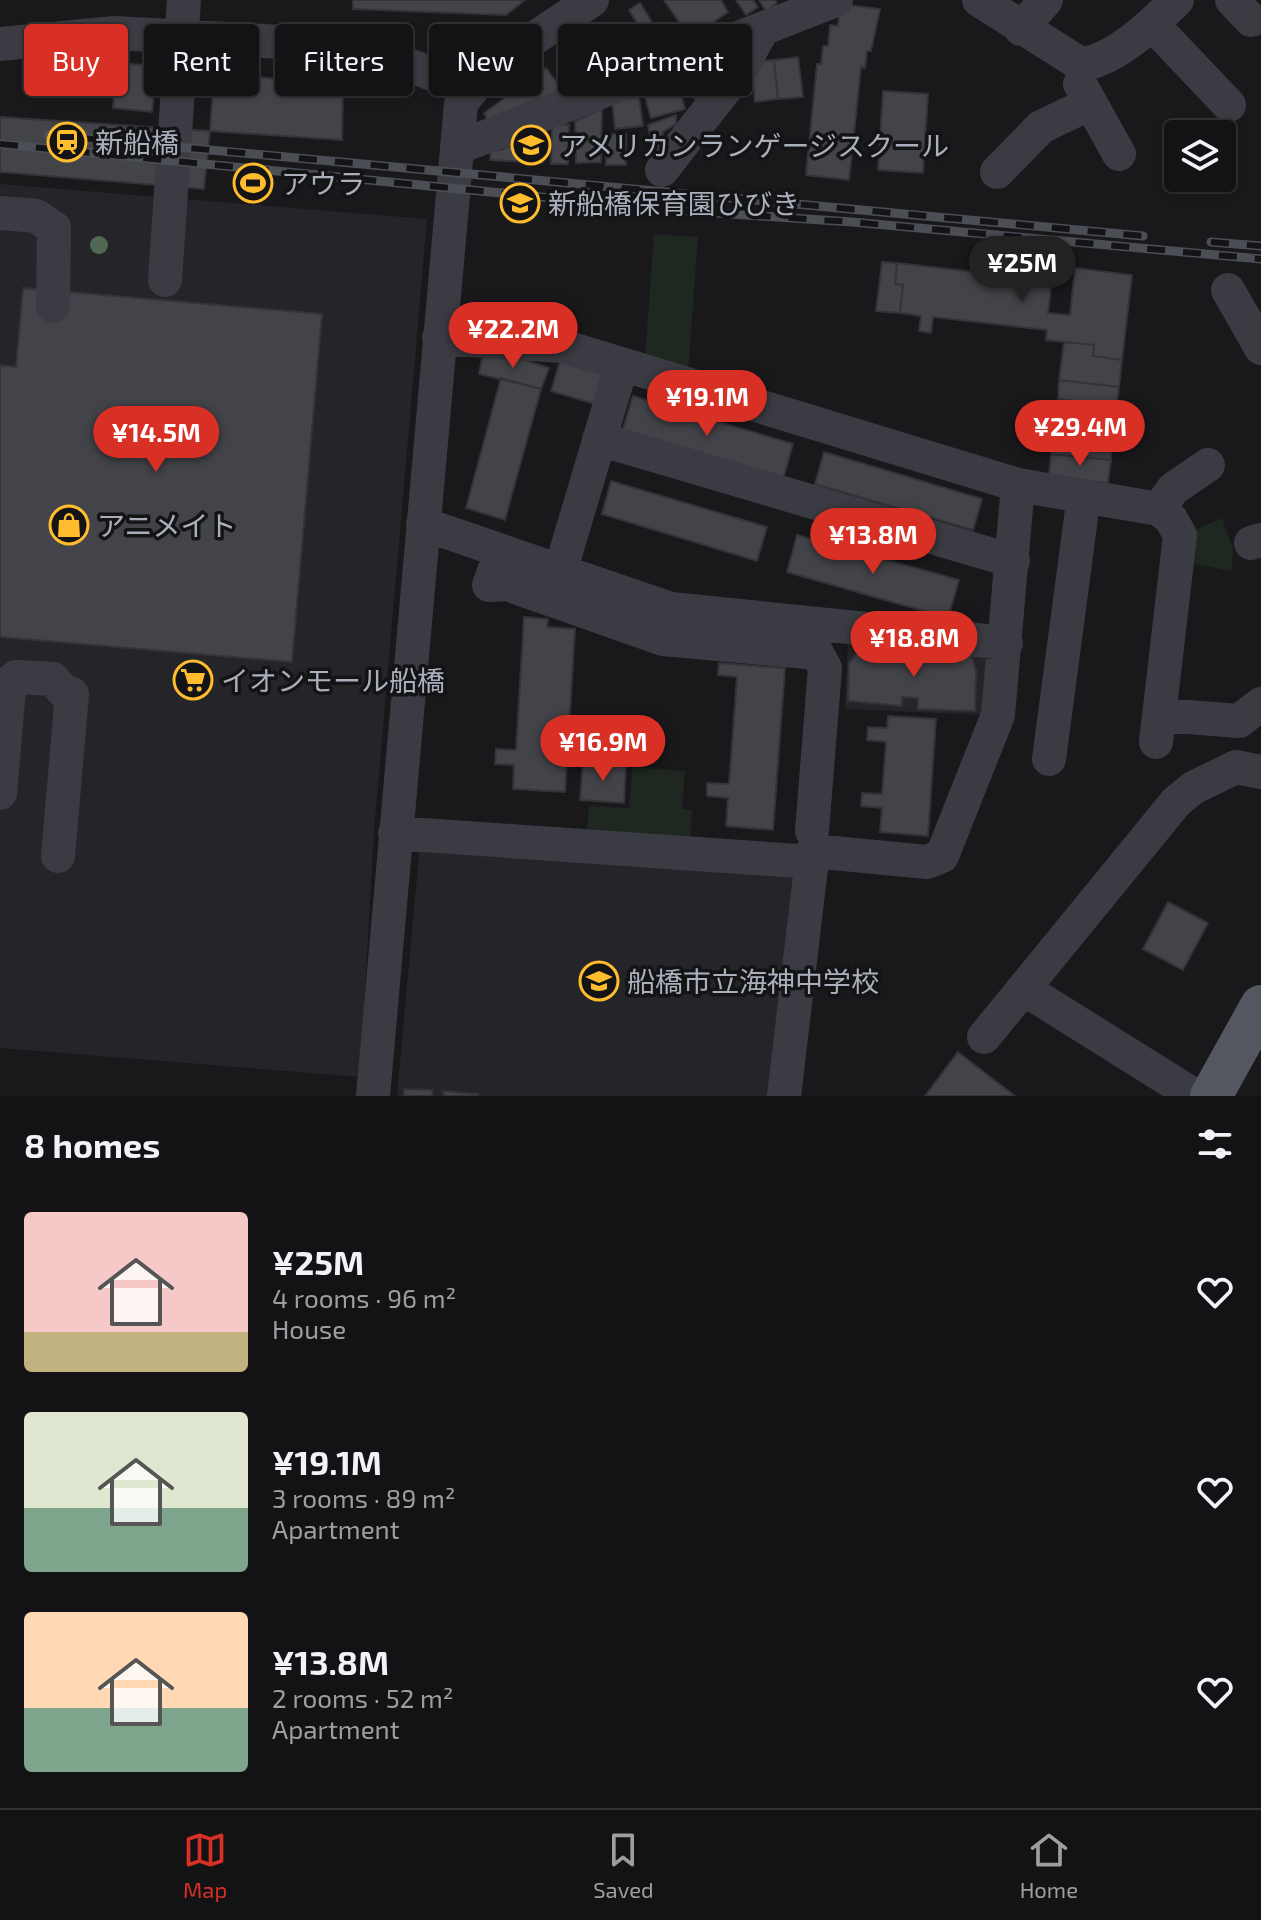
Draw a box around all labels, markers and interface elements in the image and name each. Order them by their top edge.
chip: Buy [24,24,128,96]
chip: Rent [144,24,259,96]
chip: Filters [275,24,413,96]
chip: New [429,24,542,96]
chip: Apartment [558,24,752,96]
map controls [1164,120,1236,192]
button: layers [1164,120,1236,192]
station icon: 新船橋 [46,121,88,163]
school or university icon: アメリカンランゲージスクール [510,124,552,166]
place label: 新船橋 [95,125,179,159]
place label: アメリカンランゲージスクール [559,128,949,162]
sports icon: アウラ [232,162,274,204]
place label: アウラ [281,166,365,200]
school or university icon: 新船橋保育園ひびき [499,182,541,224]
place label: 新船橋保育園ひびき [548,186,800,220]
pin: ¥25M [975,236,1069,304]
text: ¥25M [987,246,1057,277]
pin: ¥22.2M [448,302,578,370]
text: ¥22.2M [467,312,559,343]
pin: ¥19.1M [642,370,772,438]
text: ¥19.1M [665,380,749,411]
pin: ¥29.4M [1015,400,1145,468]
pin: ¥14.5M [91,406,221,474]
text: ¥29.4M [1033,410,1127,441]
text: ¥14.5M [111,416,201,447]
shop icon: アニメイト [48,504,90,546]
place label: アニメイト [97,508,236,542]
pin: ¥13.8M [808,508,938,576]
text: ¥13.8M [828,518,918,549]
pin: ¥18.8M [849,611,979,679]
text: ¥18.8M [868,621,960,652]
supermarket icon: イオンモール船橋 [172,659,214,701]
place label: イオンモール船橋 [221,663,445,697]
pin: ¥16.9M [538,715,668,783]
text: ¥16.9M [558,725,648,756]
school or university icon: 船橋市立海神中学校 [578,960,620,1002]
place label: 船橋市立海神中学校 [627,964,879,998]
icon: filters [1193,1122,1237,1166]
text: 8 homes [24,1124,160,1165]
text: ¥25M [272,1241,364,1282]
icon: home [88,1244,184,1340]
icon: heart [1193,1270,1237,1314]
text: 4 rooms · 96 m² [272,1282,456,1313]
text: House [272,1313,346,1344]
text: ¥19.1M [272,1441,382,1482]
icon: home [88,1444,184,1540]
icon: heart [1193,1470,1237,1514]
text: 3 rooms · 89 m² [272,1482,456,1513]
text: Apartment [272,1513,400,1544]
text: ¥13.8M [272,1641,389,1682]
icon: home [88,1644,184,1740]
icon: heart [1193,1670,1237,1714]
text: 2 rooms · 52 m² [272,1682,454,1713]
text: Apartment [272,1713,400,1744]
tab: Map [183,1828,227,1902]
tab: Saved [593,1828,654,1902]
tab: Home [1020,1828,1078,1902]

